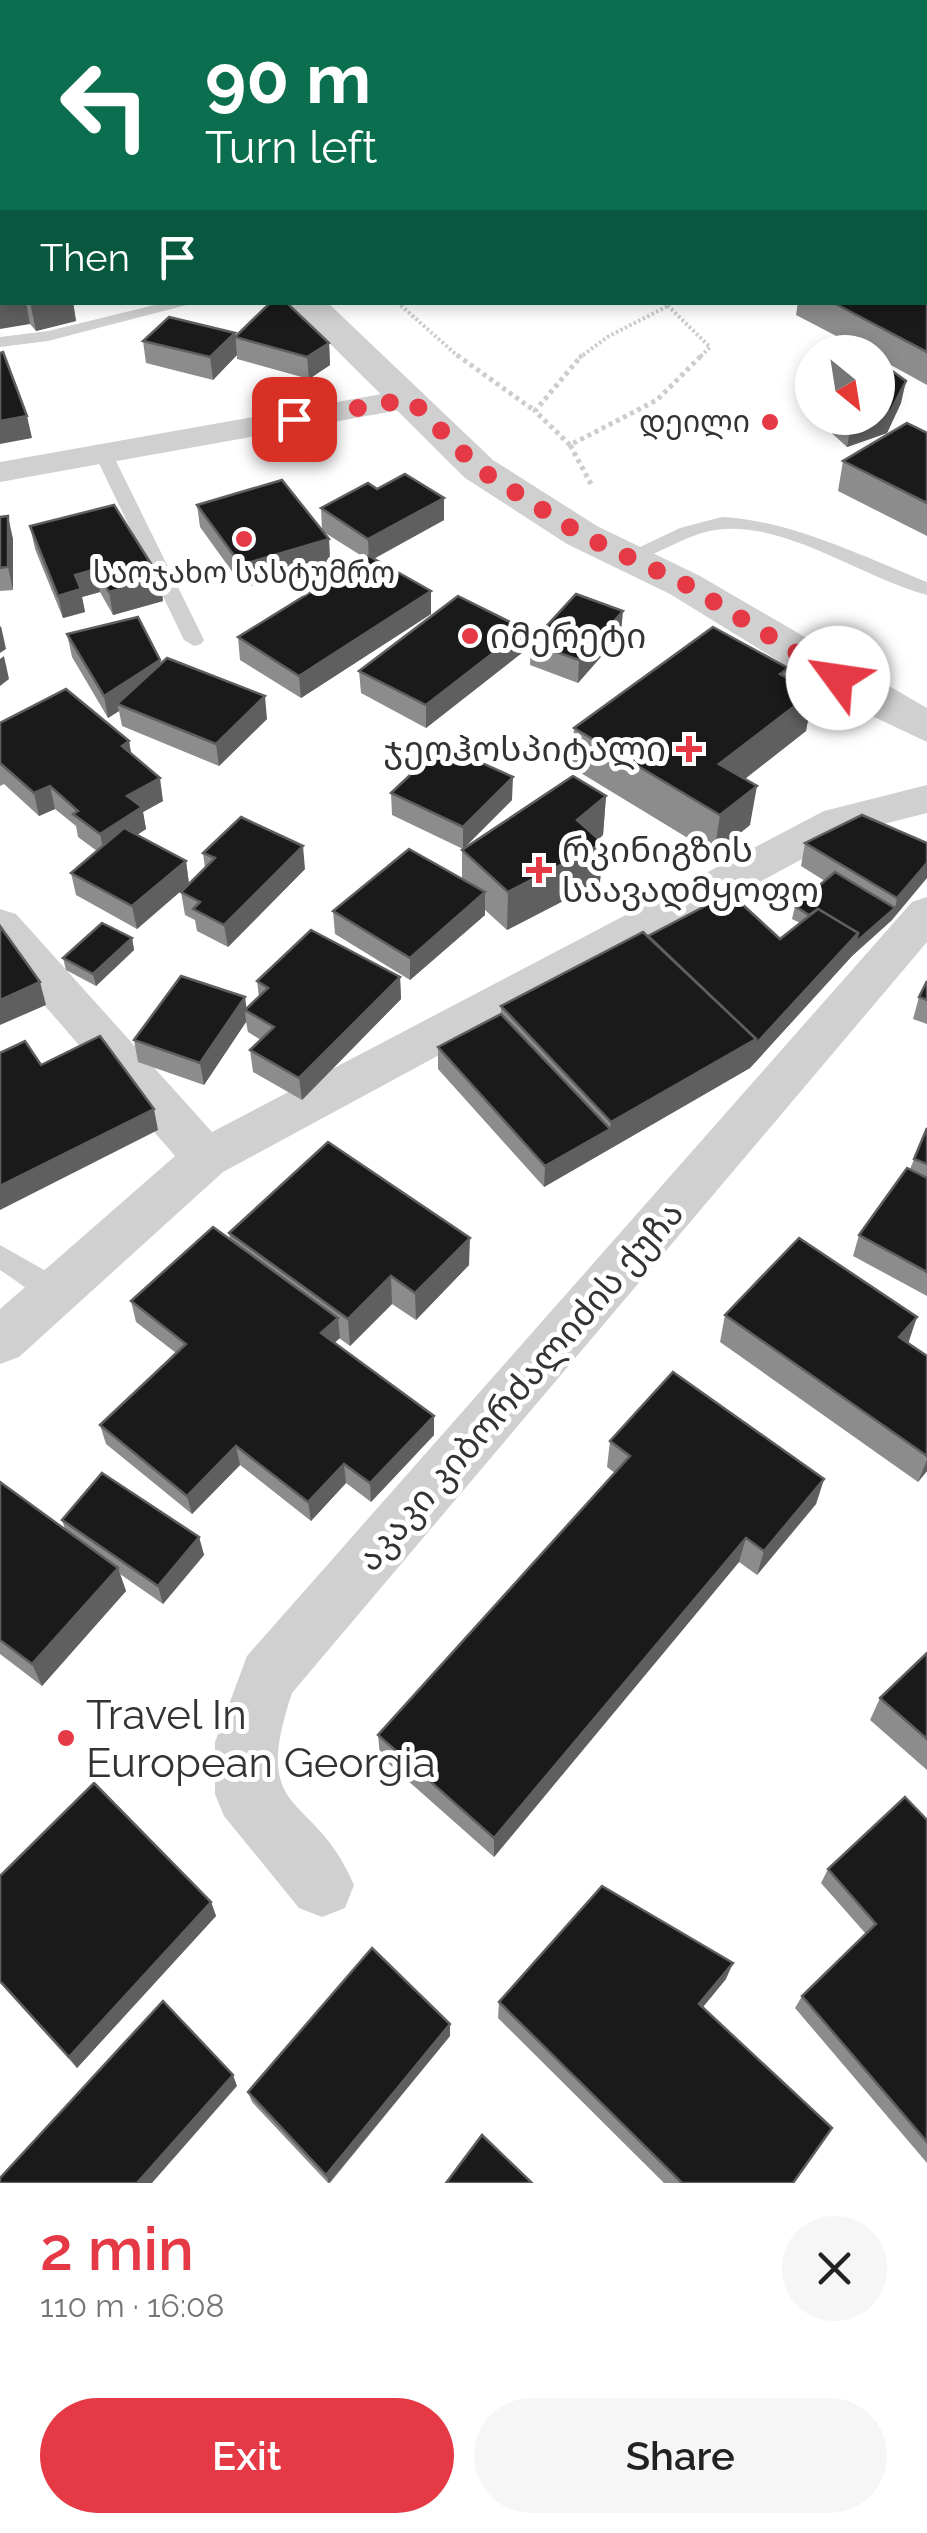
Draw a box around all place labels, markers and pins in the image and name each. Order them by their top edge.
pin [252,377,337,462]
place label: დეილი [639,404,750,440]
marker: დეილი [759,411,781,433]
marker: საოჯახო სასტუმრო [233,528,255,550]
place label: საოჯახო სასტუმრო [93,555,395,591]
place label: იმერეტი [490,615,646,657]
marker: იმერეტი [459,625,481,647]
place label: ჯეოჰოსპიტალი [383,728,666,770]
marker: ჯეოჰოსპიტალი [676,736,702,762]
place label: რკინიგზის საავადმყოფო [562,829,819,911]
marker: რკინიგზის საავადმყოფო [526,857,552,883]
place label: Travel In European Georgia [86,1690,436,1787]
marker: Travel In European Georgia [55,1727,77,1749]

